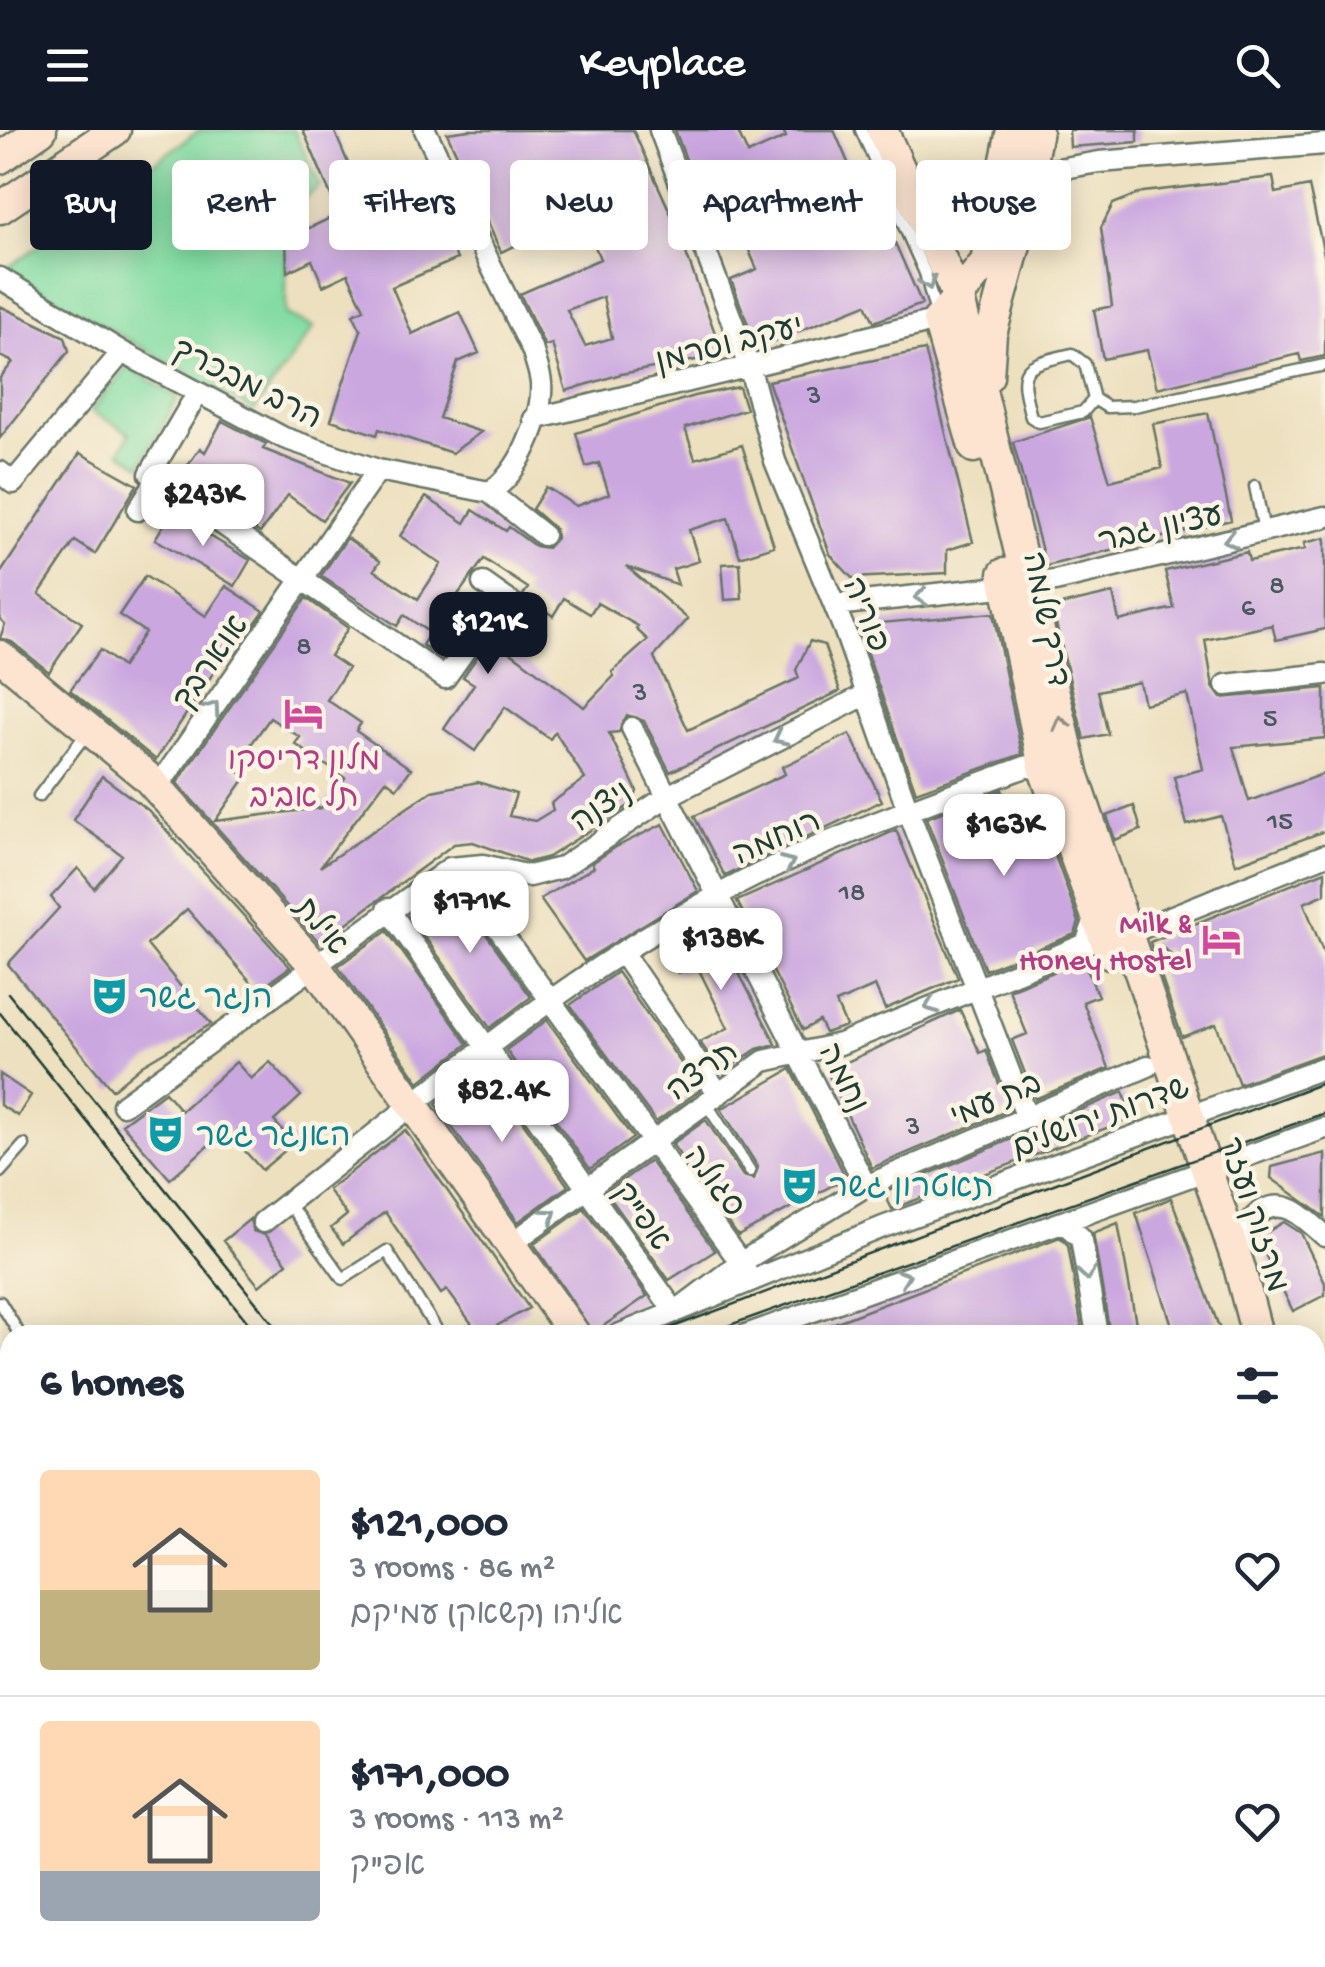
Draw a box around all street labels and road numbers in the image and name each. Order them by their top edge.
street label: יעקב וסרמן [652,310,808,384]
street label: הרב מבכרך [165,333,327,440]
street label: עציון גבר [1095,498,1227,564]
street label: דרך שלמה [1011,549,1077,691]
street label: פוריה [831,573,895,659]
street label: אוארבך [167,609,259,718]
street label: ניצנה [565,775,641,843]
street label: רוחמה [728,804,828,877]
street label: אילת [283,889,356,965]
street label: תרצה [661,1034,747,1112]
street label: נחמה [807,1038,874,1120]
street label: בת עמי [946,1067,1048,1139]
street label: שדרות ירושלים [1007,1069,1196,1170]
street label: מרזוק ועזר [1208,1133,1294,1298]
street label: סגולה [673,1139,753,1226]
street label: אפ"ק [603,1176,677,1260]

